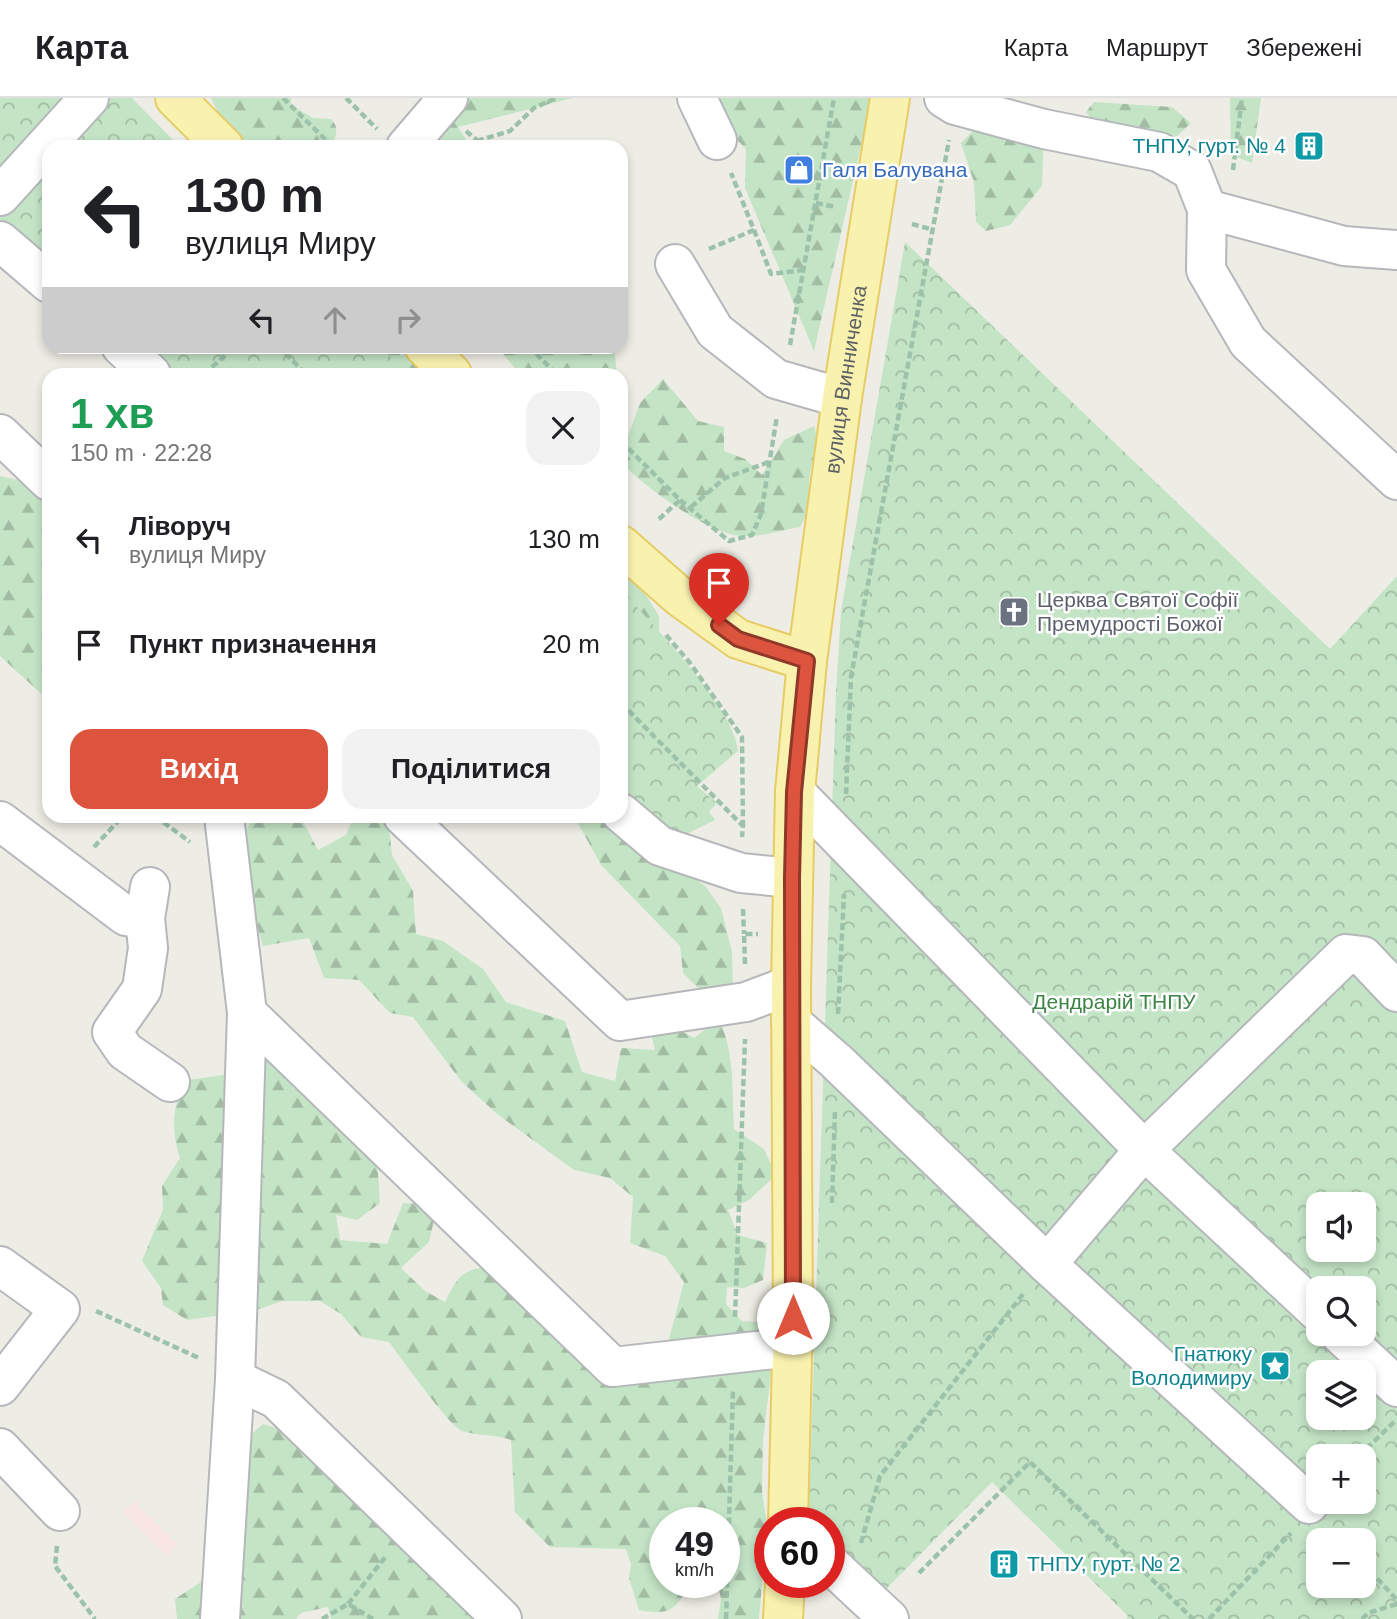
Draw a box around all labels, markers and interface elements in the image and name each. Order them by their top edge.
text: Карта [35,29,128,66]
text: Карта [1004,34,1068,61]
text: Маршрут [1106,34,1208,61]
text: Збережені [1246,34,1362,61]
building icon: ТНПУ, гурт. № 4 [1292,129,1326,163]
place label: ТНПУ, гурт. № 4 [1133,134,1286,157]
shop icon: Галя Балувана [782,153,816,187]
place label: Галя Балувана [822,158,968,181]
icon: left [70,168,161,259]
text: 130 m [185,168,324,222]
text: вулиця Миру [185,225,376,261]
street label: вулиця Винниченка [820,283,871,475]
icon: left [243,301,281,339]
icon: ahead [316,301,354,339]
icon: right [389,301,427,339]
text: 1 хв [70,390,154,437]
button: close [526,391,600,465]
text: 150 m · 22:28 [70,440,212,466]
text: Ліворуч [129,511,231,541]
icon: left [70,521,108,559]
text: 130 m [528,524,600,554]
text: вулиця Миру [129,542,266,568]
pin [689,553,749,625]
icon: arrive [700,564,738,602]
place label: Церква Святої Софії Премудрості Божої [1037,588,1238,635]
church icon: Церква Святої Софії Премудрості Божої [997,595,1031,629]
icon: arrive [70,626,108,664]
text: Пункт призначення [129,629,377,659]
text: 20 m [542,629,600,659]
button: Вихід [70,729,328,809]
button: Поділитися [342,729,600,809]
park label: Дендрарій ТНПУ [1032,990,1196,1013]
map controls [1306,1192,1376,1598]
button: sound [1306,1192,1376,1262]
button: search [1306,1276,1376,1346]
position arrow [756,1281,830,1355]
place label: Гнатюку Володимиру [1131,1342,1252,1389]
place icon: Гнатюку Володимиру [1258,1349,1292,1383]
button: layers [1306,1360,1376,1430]
button: + [1306,1444,1376,1514]
speed limit sign: 60 [754,1507,845,1598]
text: 49 [675,1524,714,1563]
button: − [1306,1528,1376,1598]
building icon: ТНПУ, гурт. № 2 [987,1547,1021,1581]
place label: ТНПУ, гурт. № 2 [1027,1552,1180,1575]
text: km/h [675,1560,714,1580]

